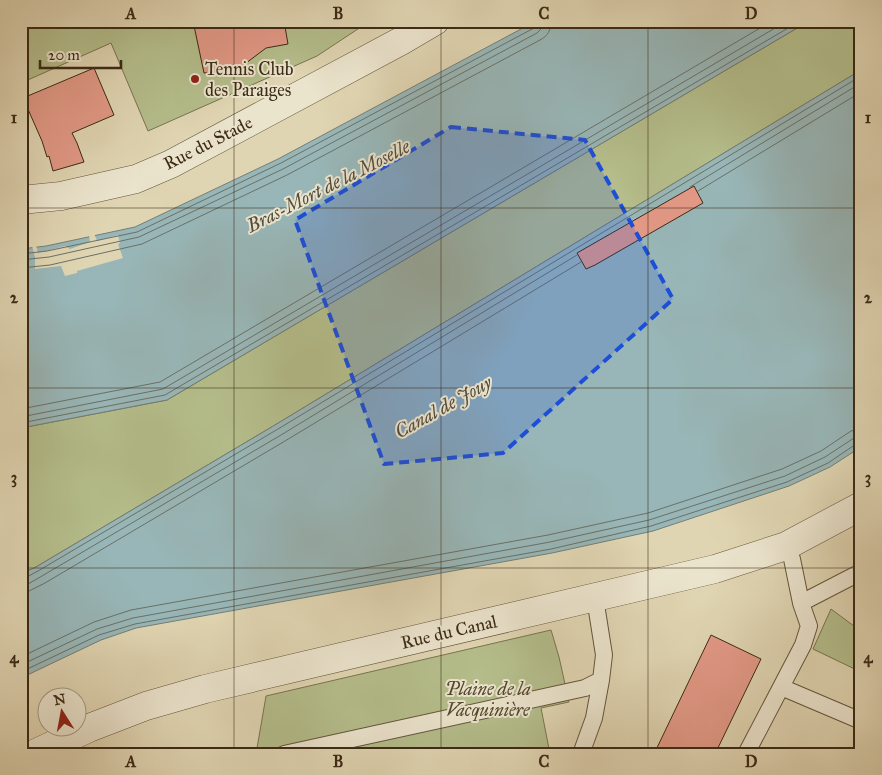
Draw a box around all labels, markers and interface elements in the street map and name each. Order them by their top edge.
text: A [125,4,137,23]
text: B [333,4,343,23]
text: C [539,4,550,23]
text: D [745,4,758,23]
scale bar [40,38,121,70]
text: 20 m [48,46,80,64]
place label: Tennis Club des Paraiges [205,58,294,102]
marker: Tennis Club des Paraiges [189,73,201,85]
text: 1 [11,108,18,127]
text: 1 [865,108,872,127]
street label: Rue du Stade [160,111,256,175]
water label: Bras-Mort de la Moselle [242,134,414,238]
text: 2 [10,288,19,307]
text: 2 [864,288,873,307]
water label: Canal de Jouy [390,370,496,443]
text: 3 [11,468,17,488]
text: 3 [865,468,871,488]
street label: Rue du Canal [399,610,499,654]
text: 4 [10,648,20,668]
text: 4 [864,648,874,668]
park label: Plaine de la Vacquinière [445,678,531,721]
north arrow [38,688,88,738]
text: N [52,690,67,709]
text: A [125,752,137,771]
text: B [333,752,343,771]
text: C [539,752,550,771]
text: D [745,752,758,771]

